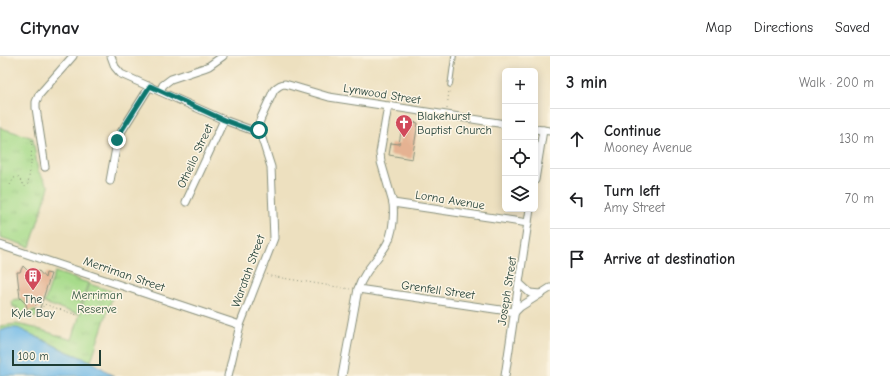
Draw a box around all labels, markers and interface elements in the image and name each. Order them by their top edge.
text: Citynav [20,17,79,39]
text: Map [705,19,732,36]
text: Directions [754,19,813,36]
text: Saved [835,19,870,36]
map controls [502,68,538,212]
button: + [502,68,538,104]
text: 3 min [566,73,607,92]
text: Walk · 200 m [799,75,874,90]
street label: Lynwood Street [342,81,422,107]
button: − [502,104,538,140]
place label: Blakehurst Baptist Church [417,109,492,137]
church icon: Blakehurst Baptist Church [394,113,414,138]
street label: Othello Street [174,121,216,190]
route start [250,121,268,139]
text: Continue [604,122,661,140]
icon: ahead [566,128,588,150]
route end [108,131,126,149]
text: 130 m [839,131,874,146]
button: locate [502,140,538,176]
text: Mooney Avenue [604,140,692,155]
button: layers [502,176,538,212]
text: Turn left [604,182,660,200]
street label: Lorna Avenue [414,188,486,212]
icon: left [566,188,588,210]
text: 70 m [845,191,874,206]
text: Amy Street [604,200,665,215]
street label: Waratah Street [228,232,268,309]
icon: arrive [566,248,588,270]
text: Arrive at destination [604,250,735,268]
street label: Merriman Street [81,254,167,295]
street label: Joseph Street [495,255,519,326]
building icon: The Kyle Bay [23,266,43,291]
street label: Grenfell Street [400,278,476,302]
park label: Merriman Reserve [71,288,123,316]
place label: The Kyle Bay [11,292,55,320]
scale bar [12,348,101,367]
text: 100 m [18,350,49,363]

